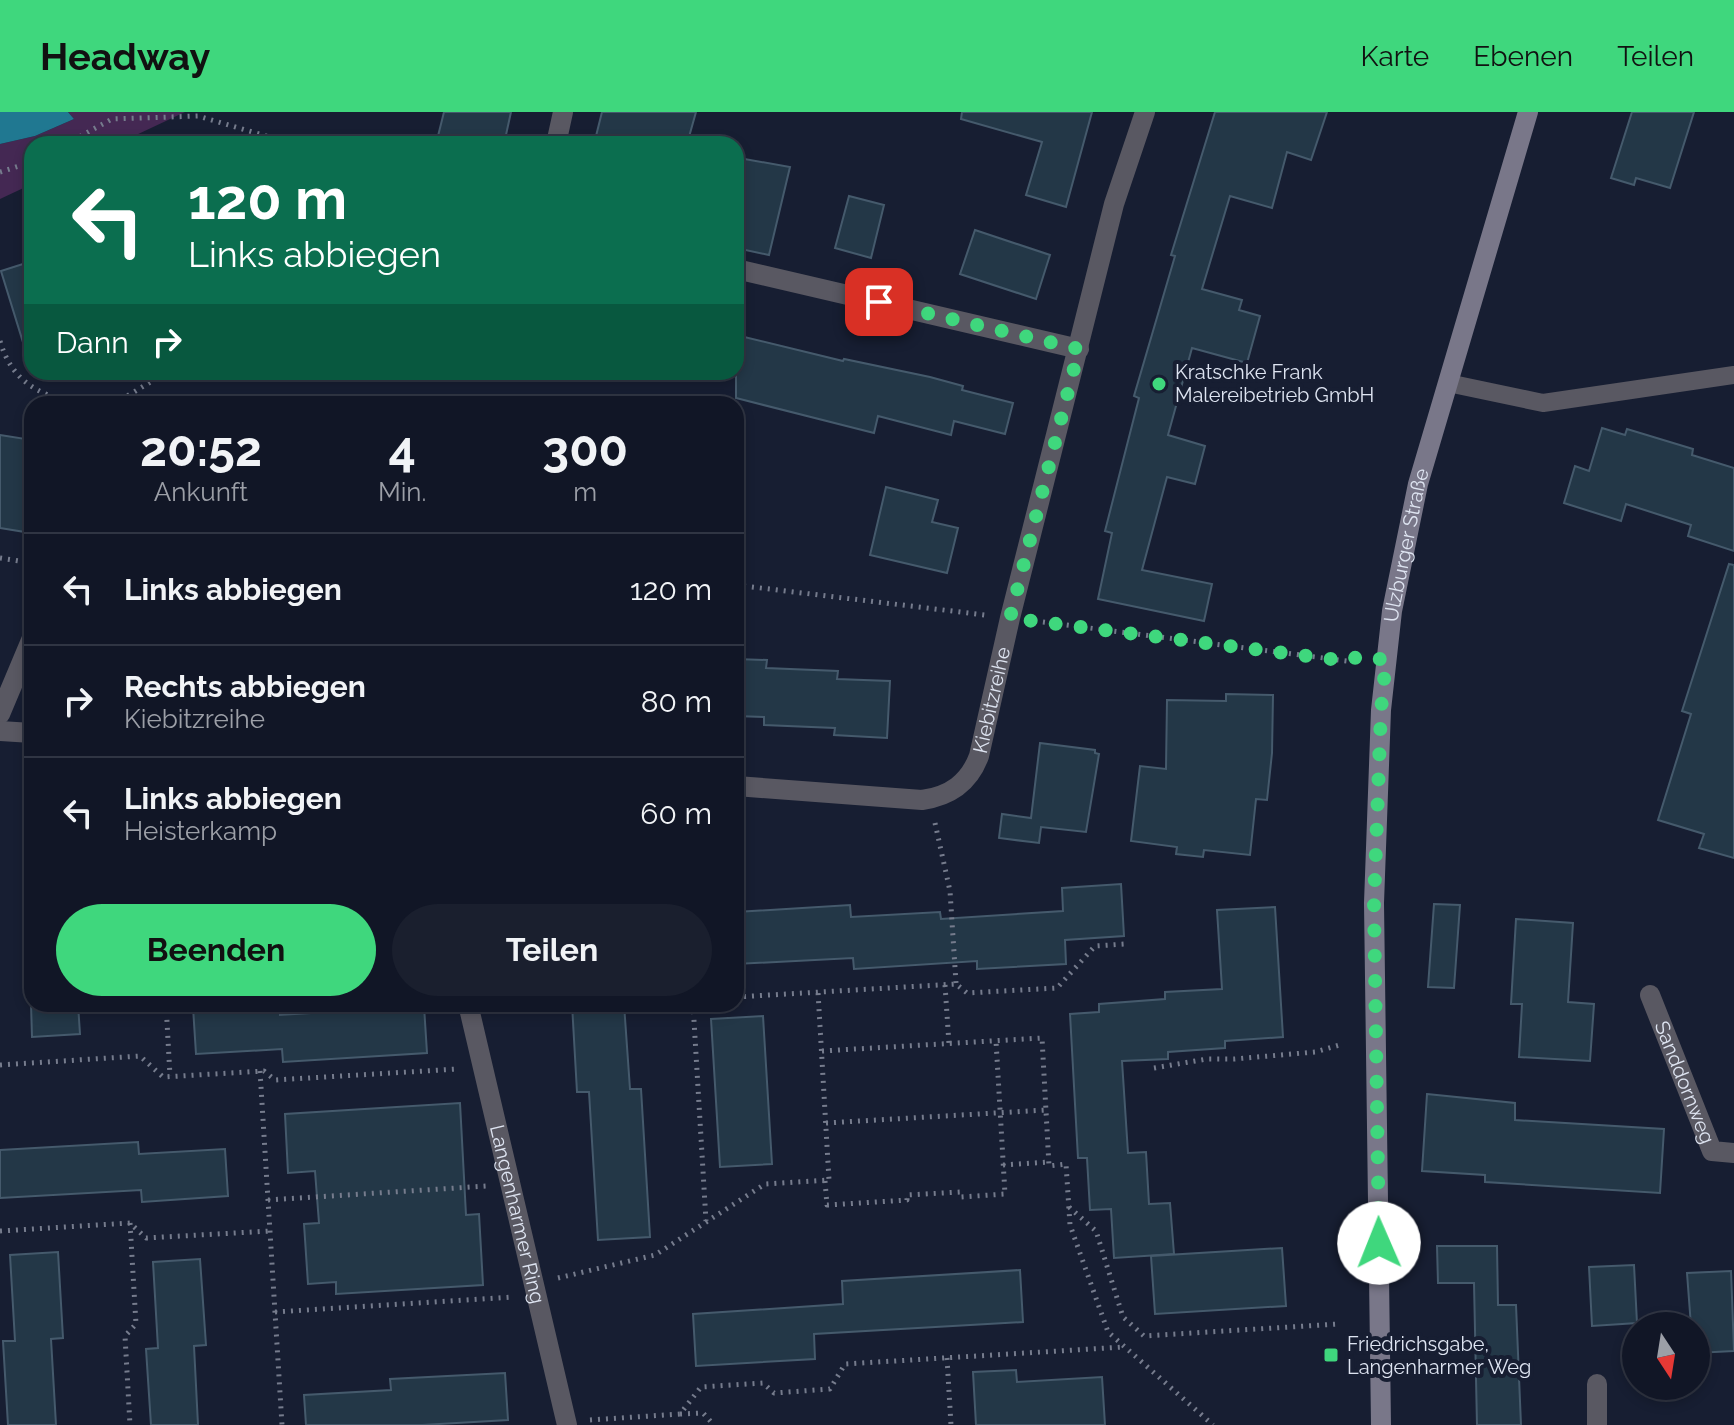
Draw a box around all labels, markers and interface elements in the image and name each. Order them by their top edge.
text: Headway [40,34,210,79]
text: Karte [1361,40,1429,73]
text: Ebenen [1473,40,1573,73]
text: Teilen [1617,40,1694,73]
text: 120 m [188,166,347,232]
icon: left [56,168,160,272]
text: Links abbiegen [188,233,441,275]
pin [845,268,913,336]
icon: arrive [857,280,901,324]
icon: right [145,320,189,364]
text: Dann [56,325,129,360]
place label: Kratschke Frank Malereibetrieb GmbH [1175,360,1374,407]
marker: Kratschke Frank Malereibetrieb GmbH [1150,375,1168,393]
text: 20:52 [140,421,262,477]
text: 4 [388,421,416,477]
text: 300 [542,421,628,477]
street label: Ulzburger Straße [1379,465,1434,623]
text: Ankunft [154,477,248,507]
text: Min. [378,477,426,507]
text: m [573,477,597,507]
icon: left [56,567,100,611]
text: Links abbiegen [124,572,342,607]
text: 120 m [630,572,712,607]
street label: Kiebitzreihe [968,644,1015,756]
text: Rechts abbiegen [124,669,366,704]
icon: right [56,679,100,723]
text: 80 m [641,684,712,719]
text: Kiebitzreihe [124,704,265,734]
text: Links abbiegen [124,781,342,816]
icon: left [56,791,100,835]
text: 60 m [640,796,712,831]
text: Heisterkamp [124,816,277,846]
button: Beenden [56,904,376,996]
button: Teilen [392,904,712,996]
street label: Sanddornweg [1650,1017,1720,1147]
street label: Langenharmer Ring [485,1123,550,1306]
position arrow [1337,1201,1421,1285]
north arrow [1622,1312,1710,1400]
map controls [1622,1312,1710,1400]
place label: Friedrichsgabe, Langenharmer Weg [1347,1332,1531,1379]
marker: Friedrichsgabe, Langenharmer Weg [1322,1346,1340,1364]

